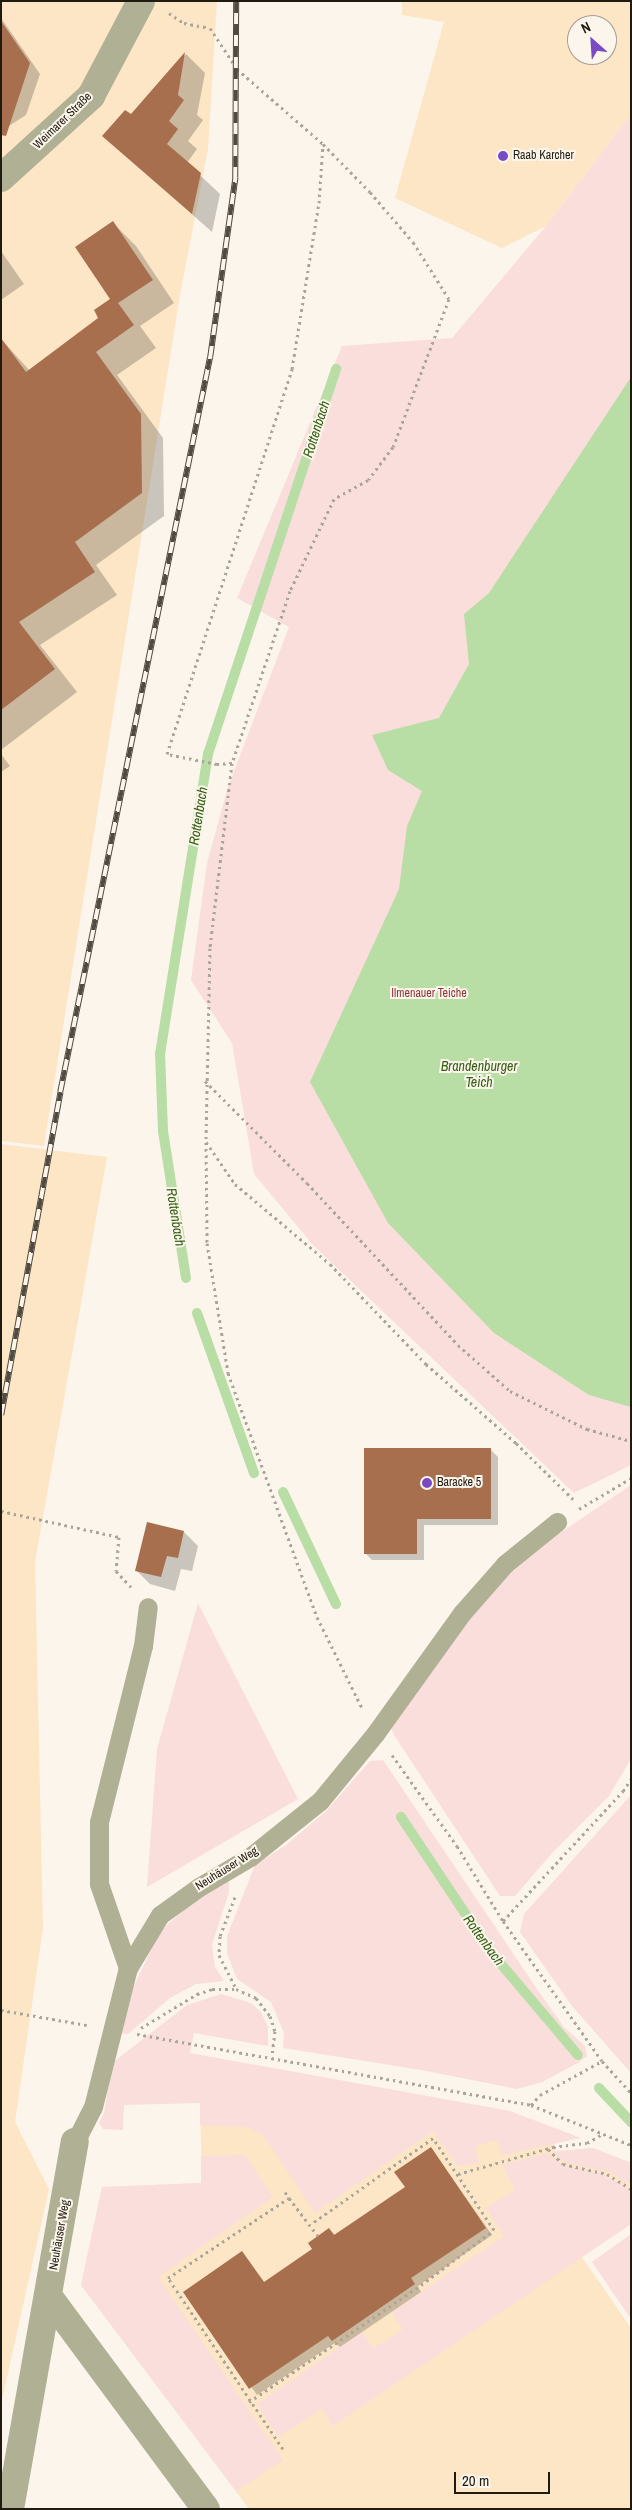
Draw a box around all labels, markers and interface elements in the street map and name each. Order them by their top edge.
north arrow [567,15,617,65]
text: N [578,18,594,37]
street label: Weimarer Straße [31,90,95,152]
place label: Raab Karcher [513,149,574,163]
marker: Raab Karcher [497,150,509,162]
water label: Rottenbach [299,398,333,460]
water label: Rottenbach [185,786,211,846]
park label: Ilmenauer Teiche [391,987,467,1001]
water label: Brandenburger Teich [441,1058,517,1090]
water label: Rottenbach [163,1187,189,1247]
place label: Baracke 5 [437,1476,481,1490]
marker: Baracke 5 [421,1477,433,1489]
street label: Neuhäuser Weg [193,1844,261,1894]
water label: Rottenbach [460,1911,508,1969]
street label: Neuhäuser Weg [47,2199,73,2271]
scale bar [457,2462,553,2494]
text: 20 m [462,2470,489,2491]

